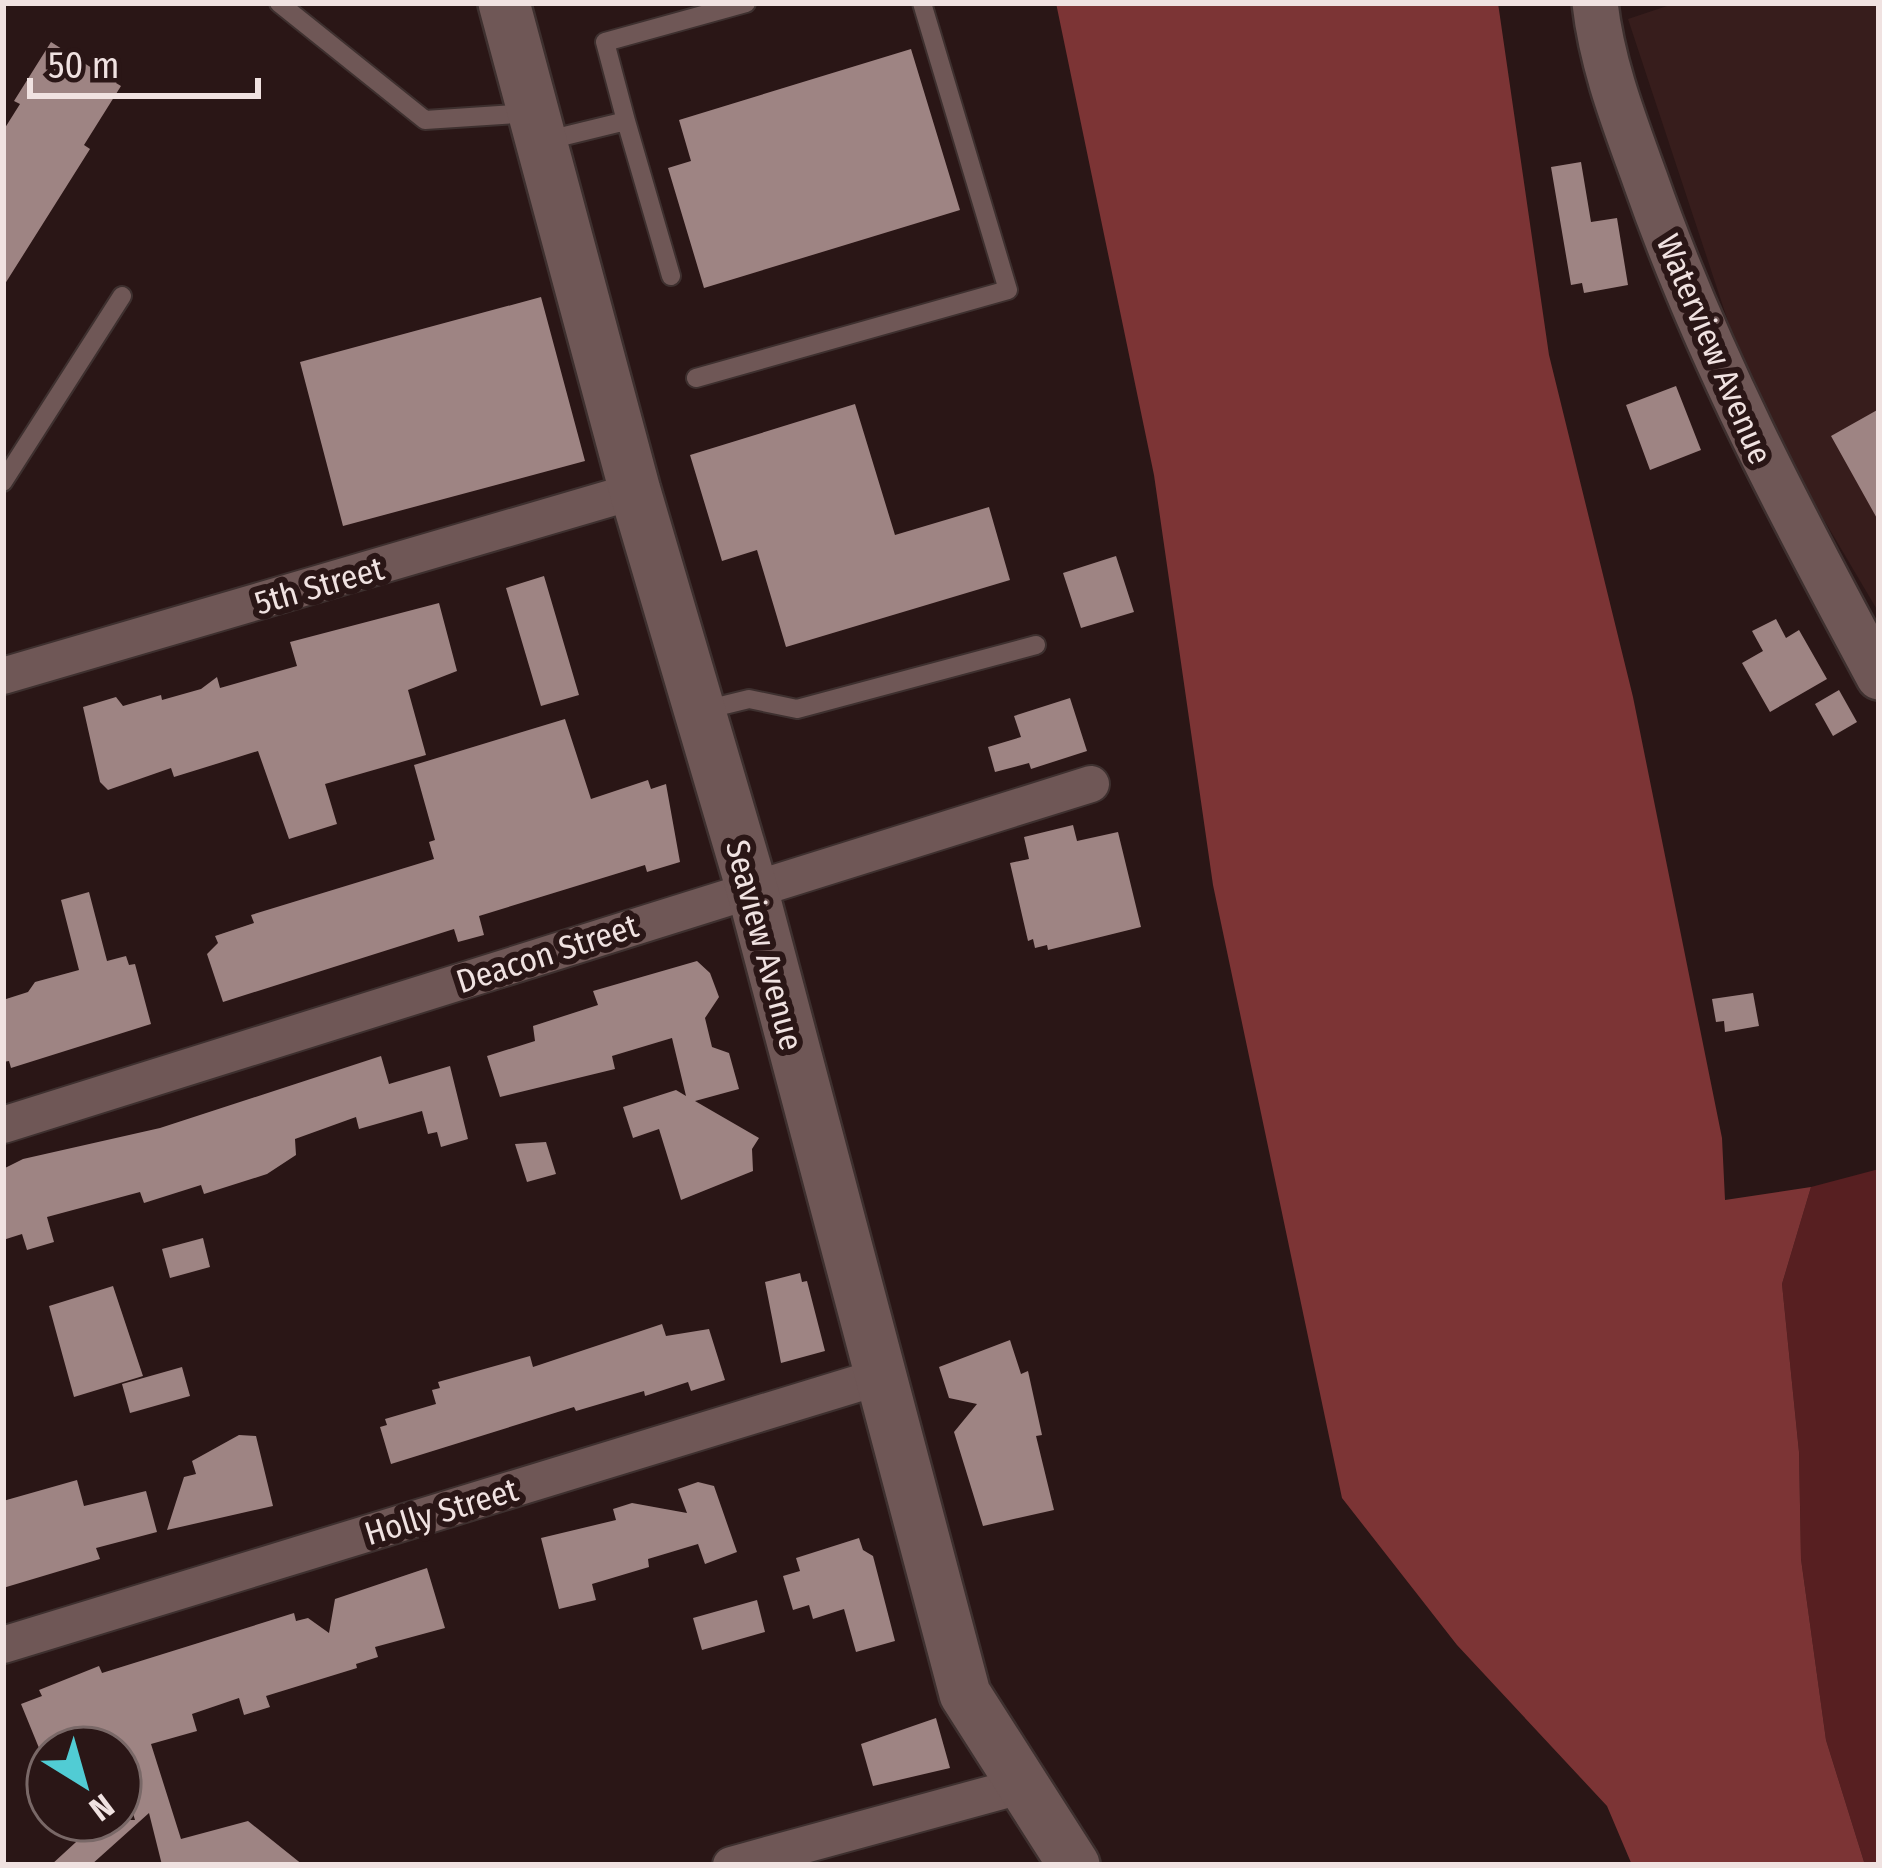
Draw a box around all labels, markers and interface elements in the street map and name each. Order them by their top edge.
scale bar [30,24,258,98]
text: 50 m [48,44,119,88]
street label: Waterview Avenue [1648,228,1781,470]
street label: 5th Street [250,548,388,623]
street label: Seaview Avenue [717,836,811,1055]
street label: Deacon Street [451,906,643,1002]
street label: Holly Street [360,1470,523,1554]
north arrow [24,1724,144,1844]
text: N [82,1785,121,1829]

